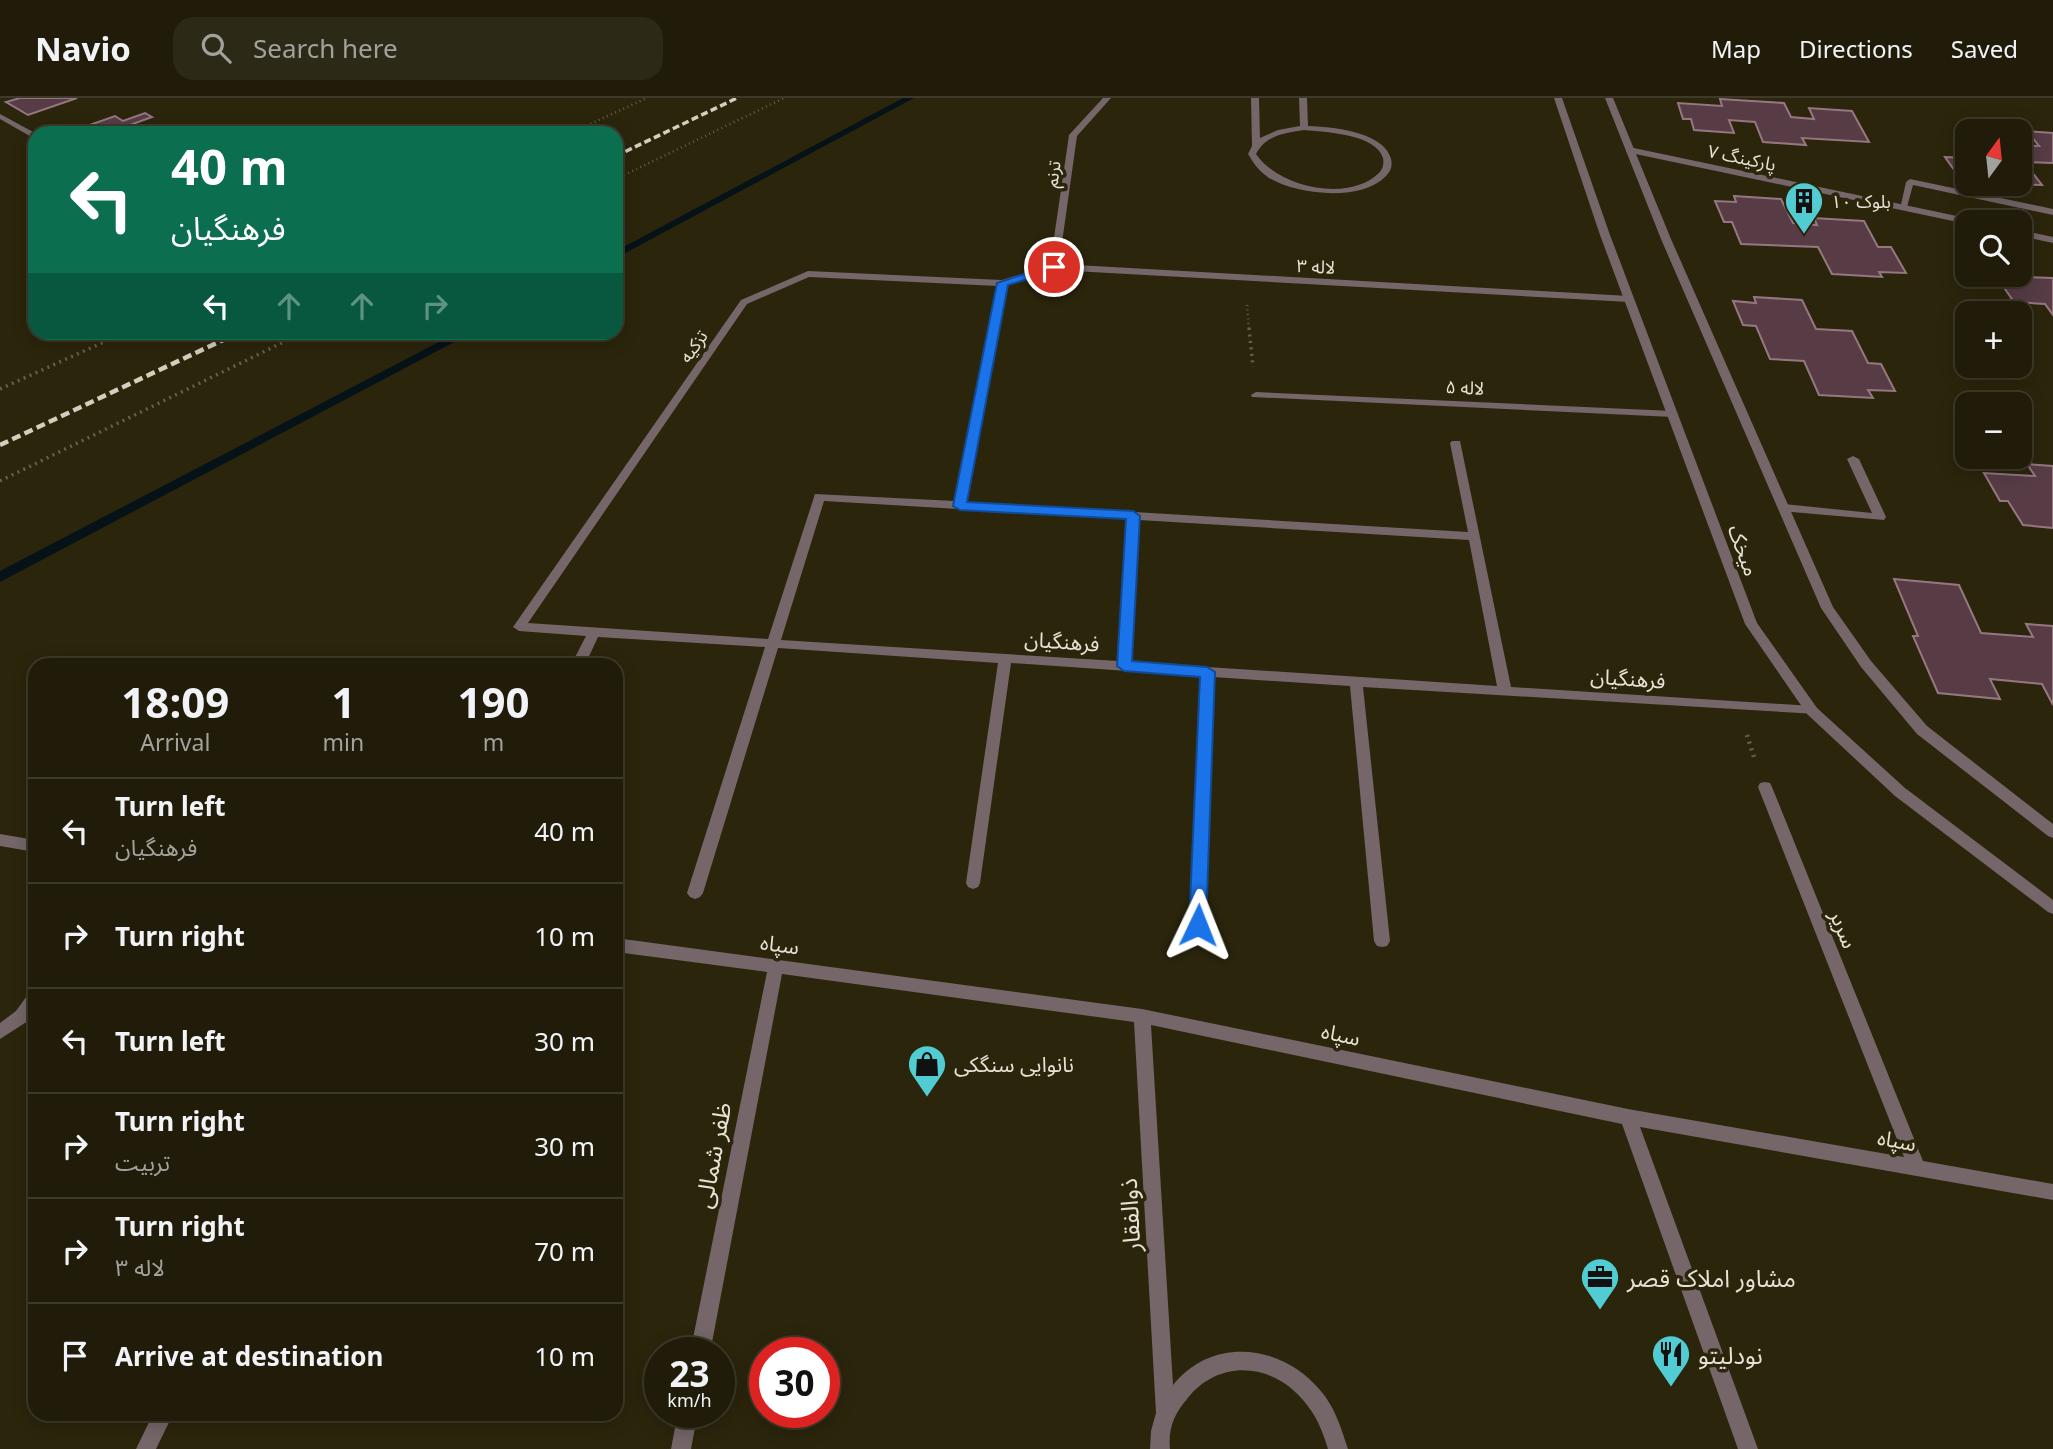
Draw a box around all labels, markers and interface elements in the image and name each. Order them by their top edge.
search box [173,17,663,80]
text: Navio [35,26,131,71]
icon: search [197,29,235,67]
text: Search here [253,30,398,66]
text: Map [1711,32,1761,65]
text: Directions [1799,32,1913,65]
text: Saved [1951,32,2018,65]
north arrow [1955,119,2032,196]
map controls [1955,119,2032,469]
text: 40 m [171,133,288,199]
street label: پارکینگ ۷ [1706,138,1778,176]
icon: left [56,154,147,245]
street label: ترنم [1038,159,1068,189]
building icon: بلوک ۱۰ [1783,180,1825,235]
place label: بلوک ۱۰ [1831,189,1891,213]
text: فرهنگیان [171,206,285,249]
button: search [1955,210,2032,287]
pin [1024,237,1084,297]
icon: arrive [1035,248,1073,286]
street label: لاله ۳ [1296,253,1336,279]
icon: left [197,287,235,325]
icon: ahead [270,287,308,325]
icon: ahead [343,287,381,325]
icon: right [416,287,454,325]
button: + [1955,301,2032,378]
street label: تزکیه [673,325,713,367]
street label: لاله ۵ [1445,374,1485,400]
button: − [1955,392,2032,469]
street label: میخک [1722,520,1766,580]
street label: فرهنگیان [1024,624,1100,658]
street label: فرهنگیان [1590,661,1666,695]
text: 18:09 [121,673,229,730]
text: 1 [331,673,355,730]
text: 190 [458,673,530,730]
text: Arrival [140,726,210,758]
text: min [323,726,364,758]
text: m [483,726,504,758]
text: Turn left [115,788,226,824]
icon: left [56,812,94,850]
text: 40 m [534,813,595,849]
text: فرهنگیان [115,831,197,863]
position arrow [1161,888,1235,962]
street label: سریر [1823,905,1864,952]
icon: right [56,917,94,955]
text: Turn right [115,918,245,954]
text: 10 m [534,918,595,954]
street label: سپاه [759,927,801,961]
street label: سپاه [1319,1016,1363,1052]
icon: left [56,1022,94,1060]
text: Turn left [115,1023,226,1059]
text: 30 m [534,1023,595,1059]
shop icon: نانوایی سنگکی [906,1043,948,1098]
place label: نانوایی سنگکی [954,1050,1074,1078]
street label: ظفر شمالی [686,1099,738,1211]
text: Turn right [115,1103,245,1139]
street label: سپاه [1875,1123,1919,1157]
icon: right [56,1127,94,1165]
text: 30 m [534,1128,595,1164]
text: تربیت [115,1146,170,1178]
street label: ذوالفقار [1111,1177,1147,1254]
text: Turn right [115,1208,245,1244]
icon: right [56,1232,94,1270]
text: 70 m [534,1233,595,1269]
text: لاله ۳ [115,1251,165,1283]
office icon: مشاور املاک قصر [1579,1256,1621,1311]
place label: مشاور املاک قصر [1626,1261,1796,1294]
restaurant icon: نودلیتو [1650,1333,1692,1388]
icon: arrive [56,1337,94,1375]
speed limit sign: 30 [749,1337,840,1428]
text: Arrive at destination [115,1338,384,1374]
text: 10 m [534,1338,595,1374]
place label: نودلیتو [1698,1338,1763,1371]
text: 23 [669,1350,710,1397]
text: km/h [667,1388,712,1412]

